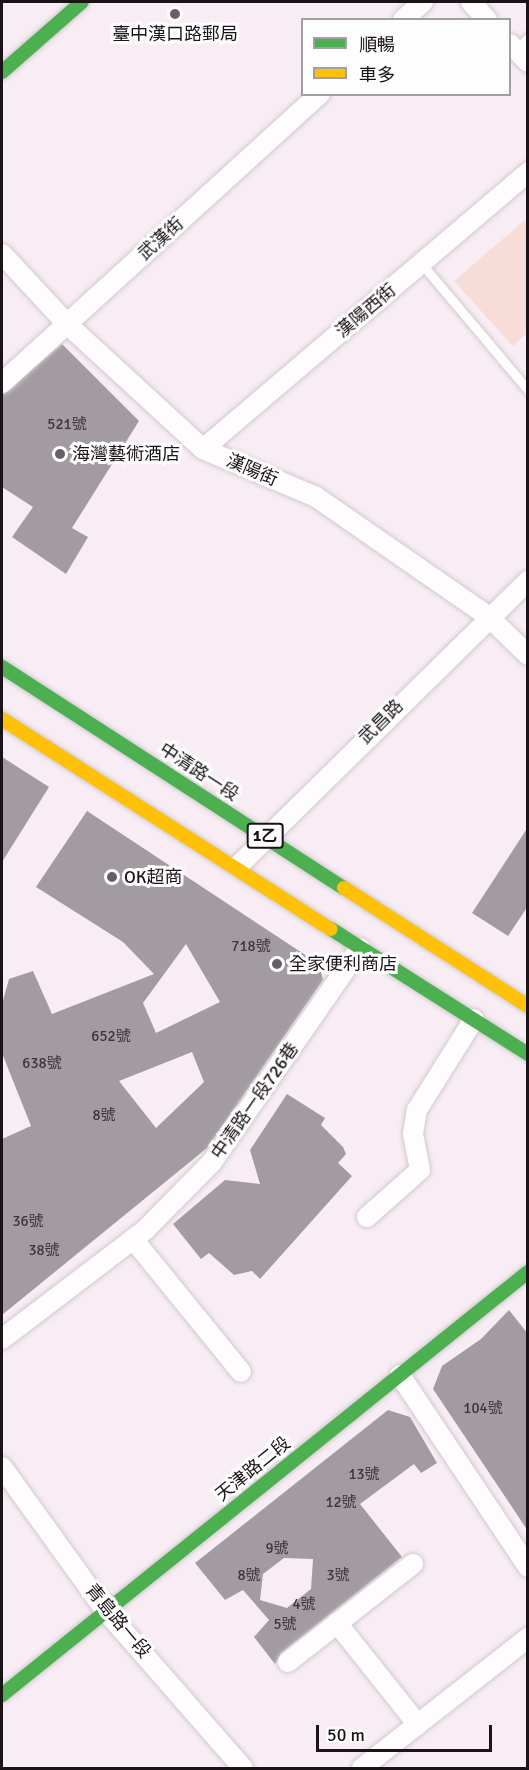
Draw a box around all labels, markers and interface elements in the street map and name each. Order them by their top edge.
marker: 臺中漢口路郵局 [168,7,182,21]
legend [301,18,511,96]
place label: 臺中漢口路郵局 [112,23,238,45]
text: 順暢 [359,34,395,56]
text: 車多 [359,64,395,86]
street label: 武漢街 [134,213,188,265]
street label: 漢陽西街 [331,280,401,342]
house number: 521號 [47,416,87,434]
place label: 海灣藝術酒店 [72,443,180,465]
marker: 海灣藝術酒店 [53,447,67,461]
street label: 漢陽街 [223,450,281,490]
street label: 武昌路 [354,695,408,749]
street label: 中清路一段 [155,738,243,806]
road number: 1乙 [246,823,284,849]
place label: OK超商 [124,866,183,888]
marker: OK超商 [105,870,119,884]
house number: 718號 [231,938,271,956]
place label: 全家便利商店 [289,953,397,975]
marker: 全家便利商店 [270,957,284,971]
house number: 652號 [91,1028,131,1046]
street label: 中清路一段726巷 [207,1039,303,1163]
house number: 638號 [22,1055,62,1073]
house number: 8號 [92,1107,116,1125]
house number: 36號 [12,1213,44,1231]
house number: 38號 [28,1242,60,1260]
house number: 104號 [463,1400,503,1418]
street label: 天津路二段 [211,1432,295,1506]
house number: 13號 [348,1466,380,1484]
house number: 12號 [325,1494,357,1512]
house number: 9號 [265,1540,289,1558]
house number: 8號 [237,1567,261,1585]
house number: 3號 [326,1567,350,1585]
street label: 青島路一段 [81,1580,155,1662]
house number: 4號 [292,1596,316,1614]
house number: 5號 [273,1616,297,1634]
scale bar [319,1713,494,1751]
text: 50 m [327,1724,365,1746]

